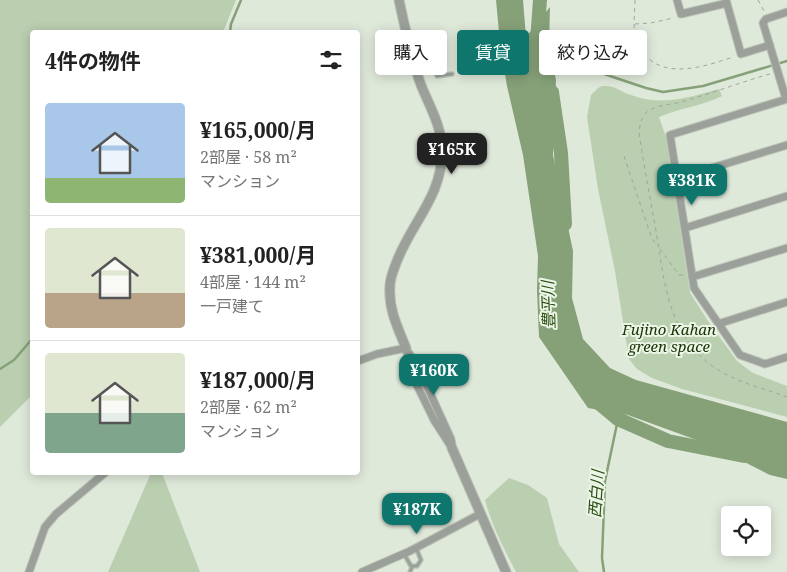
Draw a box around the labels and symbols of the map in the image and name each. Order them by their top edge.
pin: ¥165K [417,132,487,175]
pin: ¥381K [657,164,727,206]
water label: 豊平川 [536,279,560,329]
park label: Fujino Kahan green space [621,319,716,356]
pin: ¥160K [399,354,469,396]
water label: 西白川 [583,467,609,519]
pin: ¥187K [382,492,452,535]

